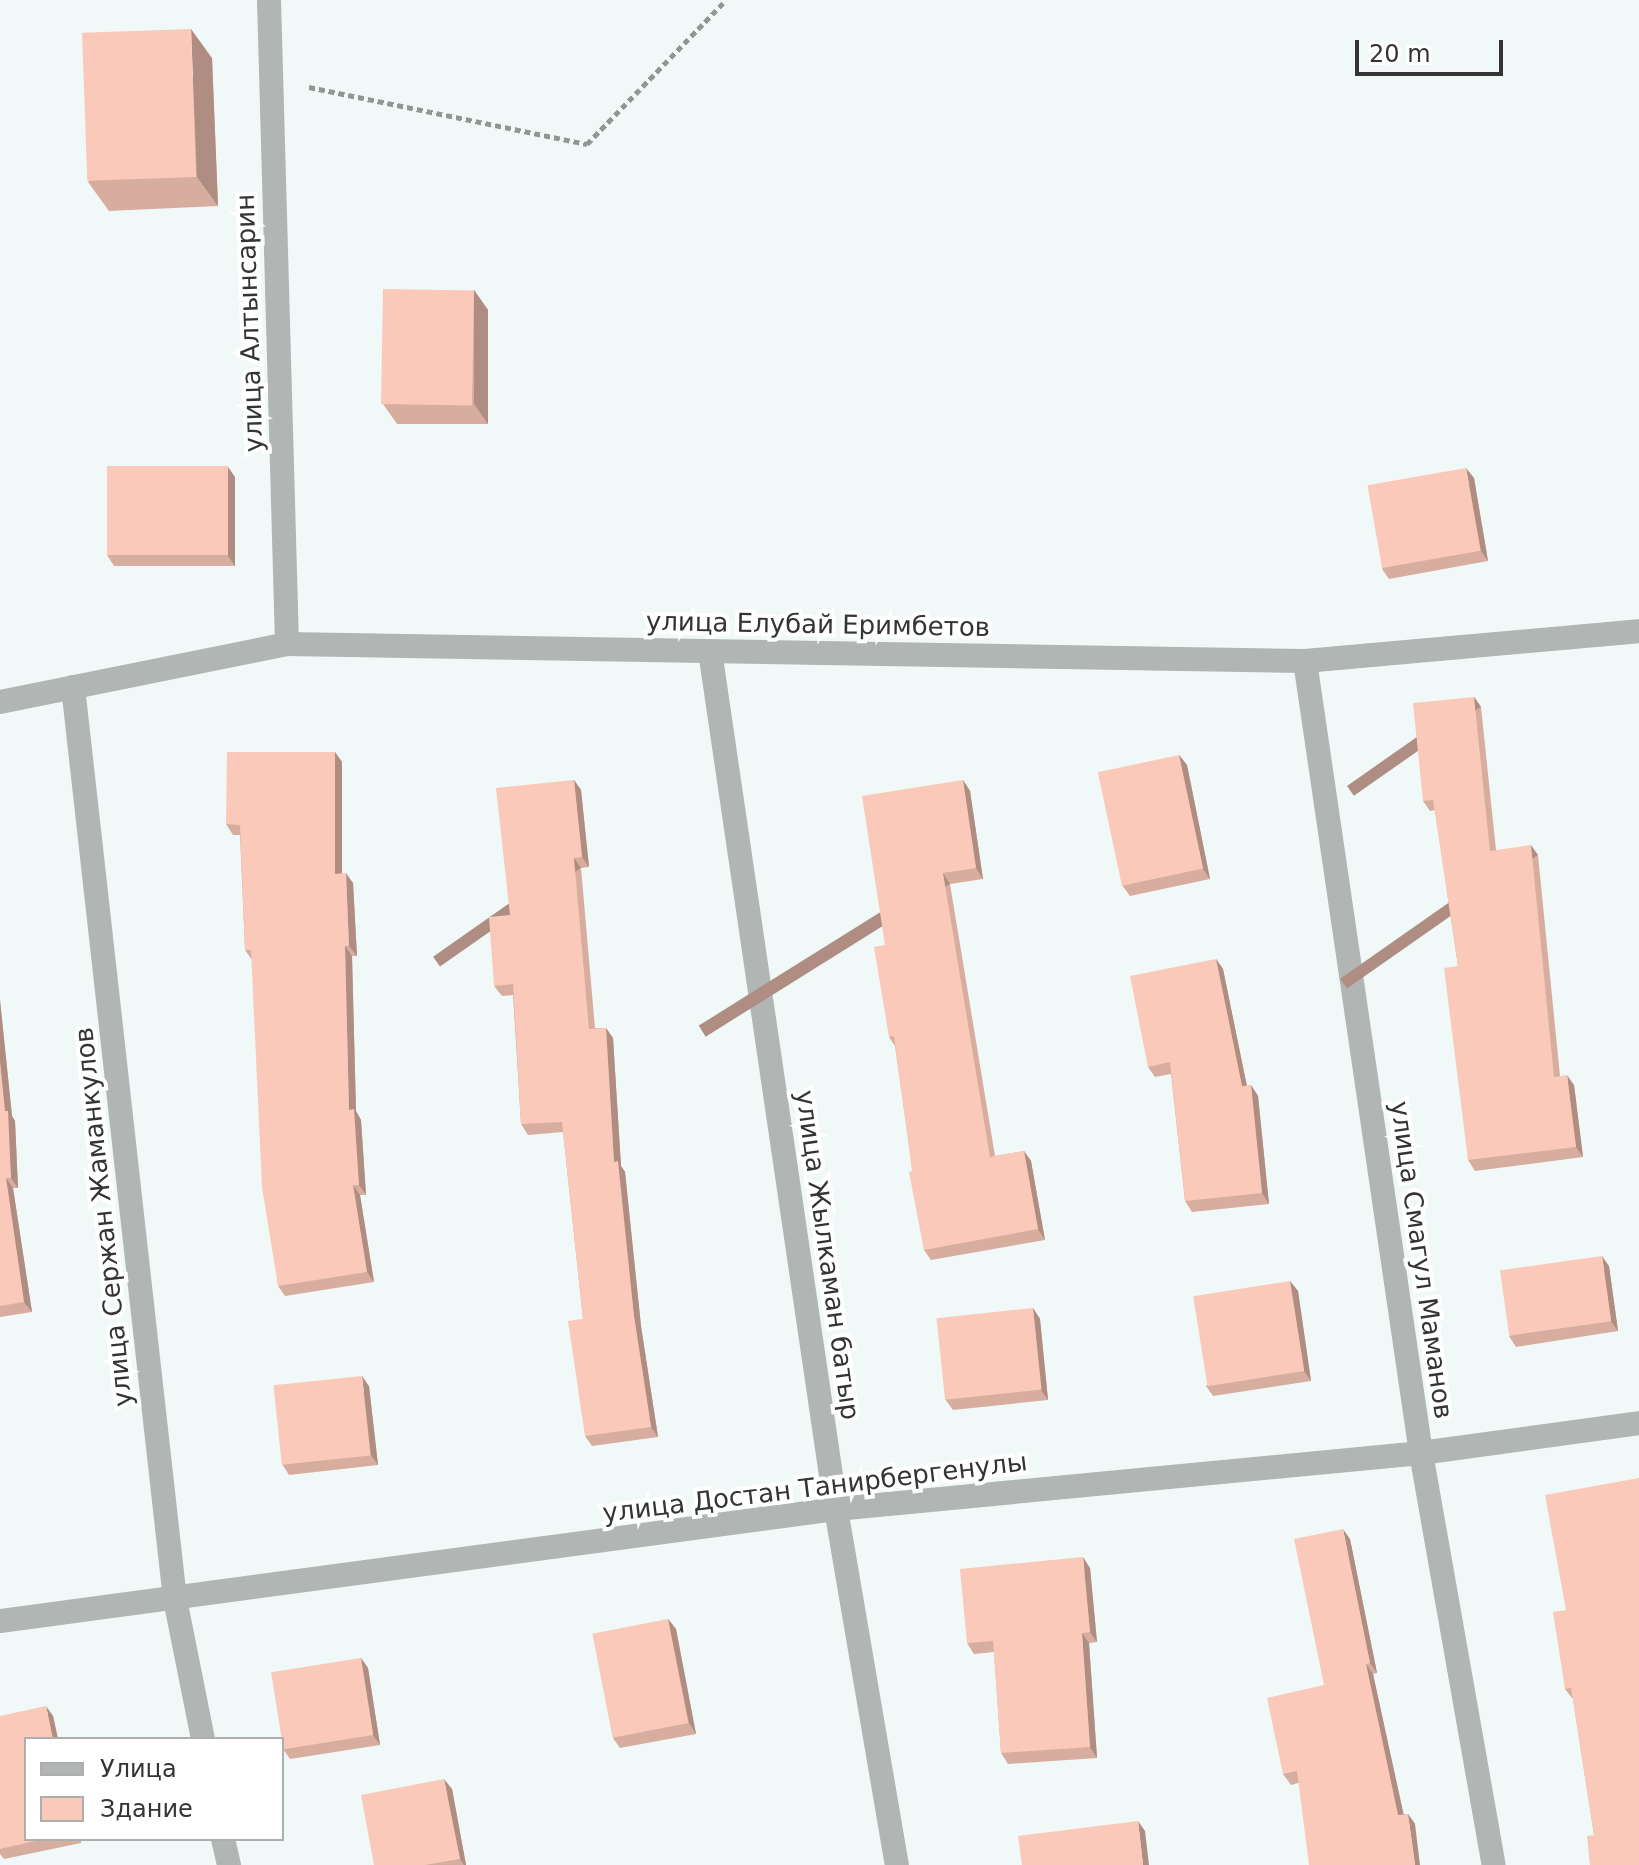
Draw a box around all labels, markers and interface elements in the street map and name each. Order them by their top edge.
scale bar [1359,24,1507,74]
text: 20 m [1369,40,1431,68]
street label: улица Алтынсарин [230,193,270,453]
street label: улица Елубай Еримбетов [646,606,990,644]
street label: улица Сержан Жаманкулов [69,1026,139,1408]
street label: улица Жылкаман батыр [788,1088,866,1422]
street label: улица Смагул Маманов [1383,1099,1459,1421]
street label: улица Достан Танирбергенулы [601,1446,1029,1530]
legend [24,1737,284,1841]
text: Улица [100,1755,177,1783]
text: Здание [100,1795,193,1823]

